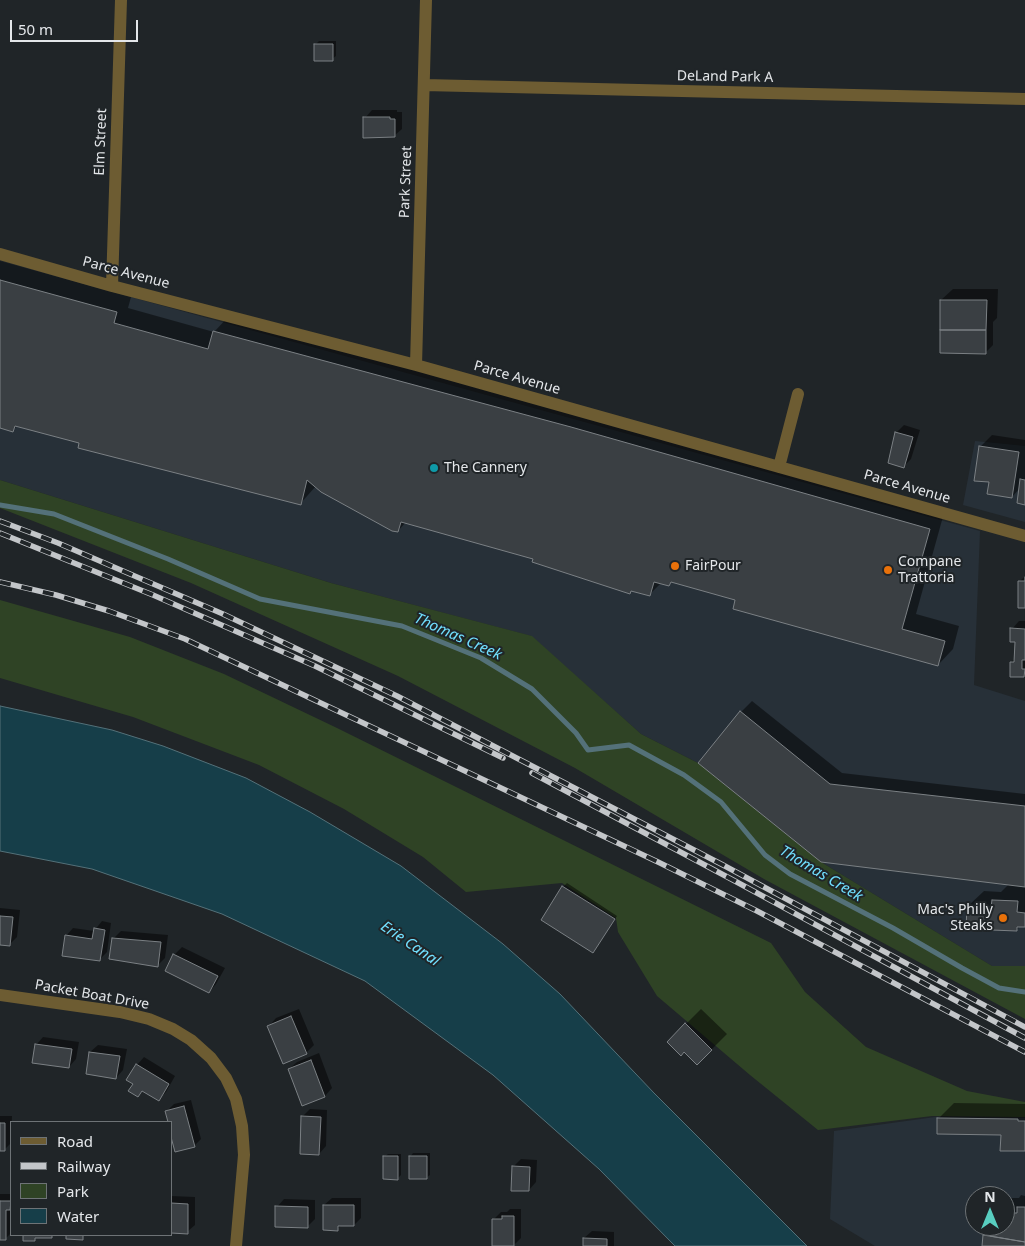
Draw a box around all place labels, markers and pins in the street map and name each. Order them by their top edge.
place label: The Cannery [444,460,527,476]
marker: The Cannery [428,462,440,474]
place label: Compane Trattoria [898,554,961,586]
place label: FairPour [685,558,741,574]
marker: FairPour [669,560,681,572]
marker: Compane Trattoria [882,564,894,576]
place label: Mac's Philly Steaks [917,902,993,934]
marker: Mac's Philly Steaks [997,912,1009,924]

